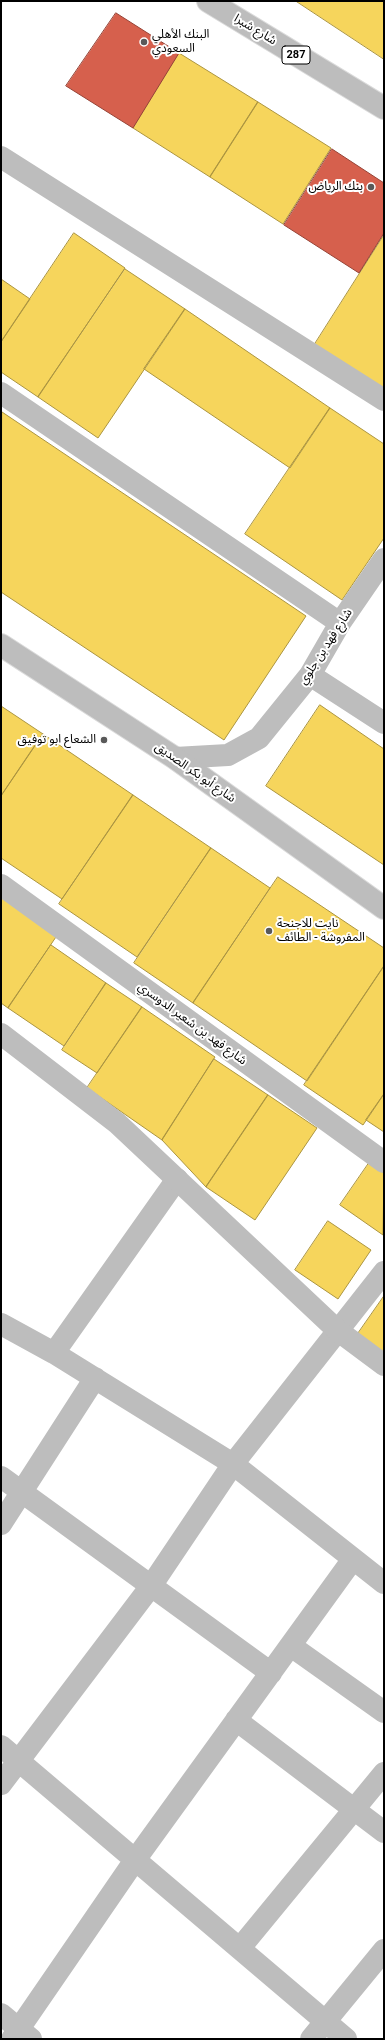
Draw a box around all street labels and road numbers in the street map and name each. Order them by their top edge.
street label: شارع شبرا [231,12,279,48]
road number: 287 [282,46,310,64]
street label: شارع فهد بن جلوي [296,606,356,688]
street label: شارع أبو بكر الصديق [152,740,238,806]
street label: شارع فهد بن شعير الدوسري [135,980,249,1068]

